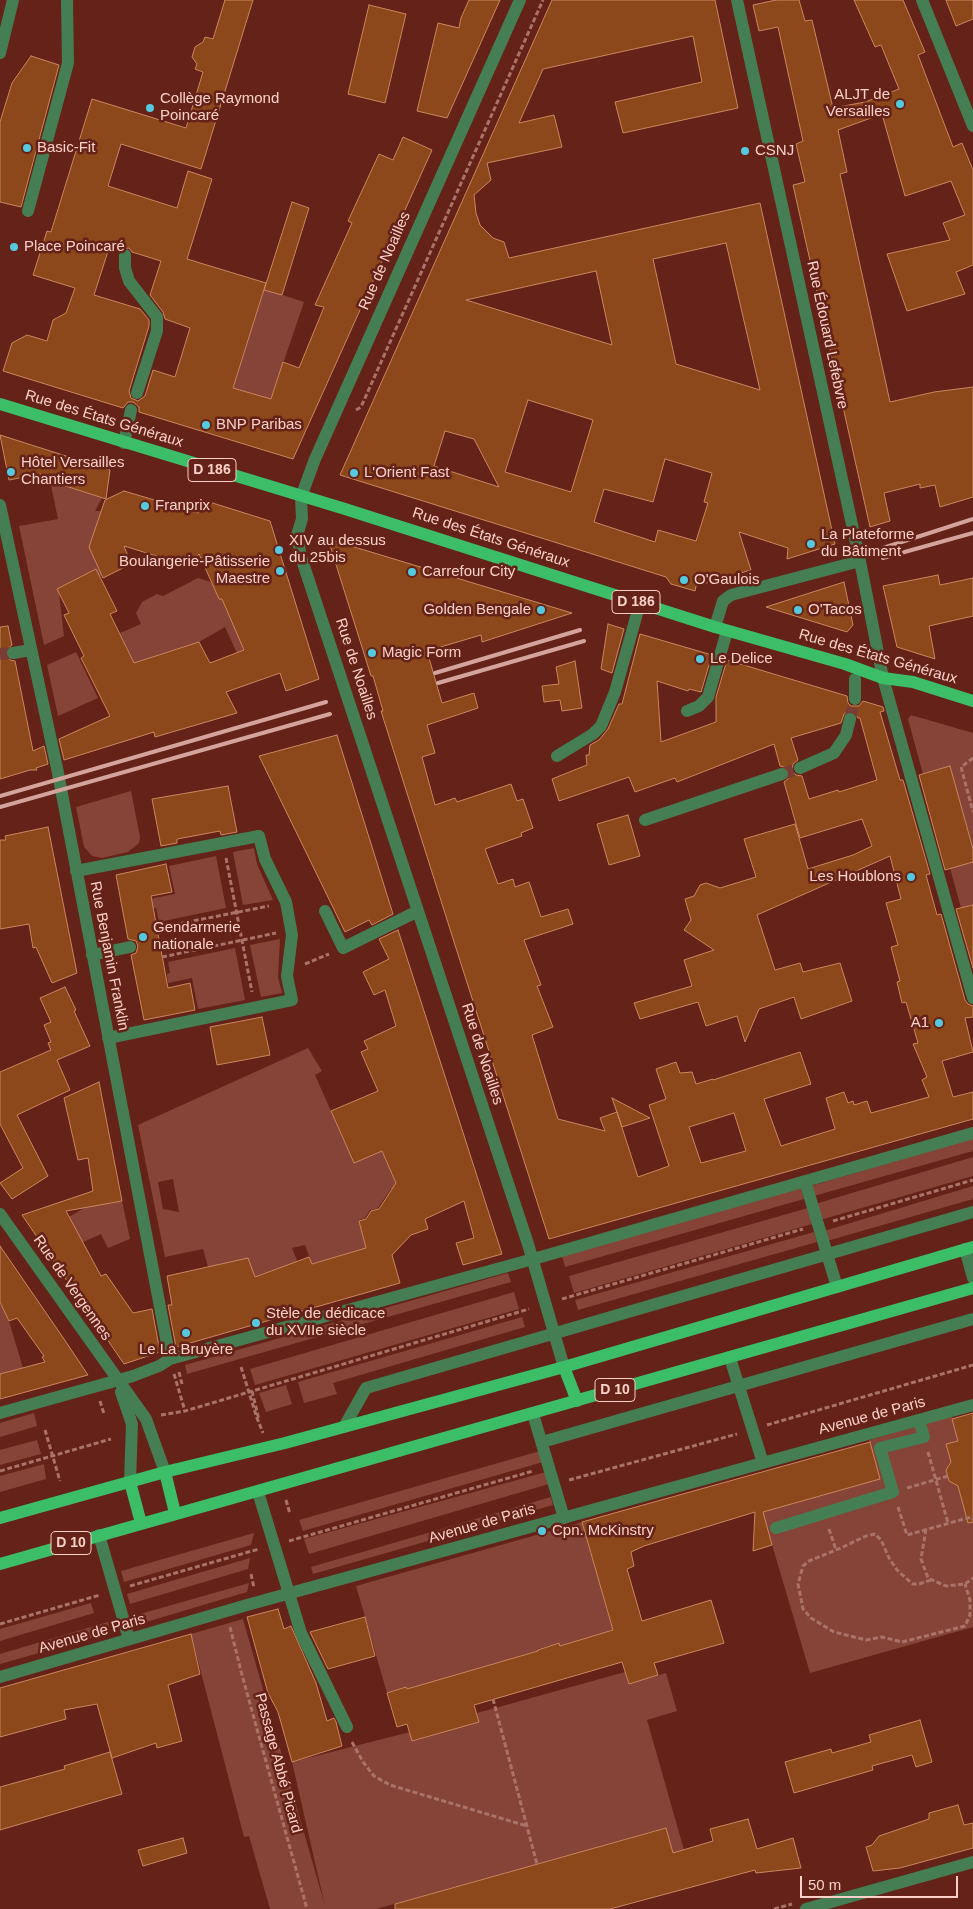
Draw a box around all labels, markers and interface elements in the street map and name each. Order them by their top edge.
place label: ALJT de Versailles [826,86,890,121]
place label: Collège Raymond Poincaré [160,90,279,125]
marker: ALJT de Versailles [894,98,906,110]
marker: Collège Raymond Poincaré [144,102,156,114]
place label: Basic-Fit [37,139,95,157]
marker: Basic-Fit [21,142,33,154]
place label: CSNJ [755,142,794,160]
marker: CSNJ [739,145,751,157]
street label: Rue de Noailles [355,209,415,313]
place label: Place Poincaré [24,238,125,256]
marker: Place Poincaré [8,241,20,253]
street label: Rue Édouard Lefebvre [803,259,851,411]
street label: Rue des États Généraux [23,386,185,452]
place label: BNP Paribas [216,416,302,434]
marker: BNP Paribas [200,419,212,431]
place label: Hôtel Versailles Chantiers [21,454,124,489]
road number: D 186 [188,458,236,482]
place label: L'Orient Fast [364,464,449,482]
marker: Hôtel Versailles Chantiers [5,466,17,478]
marker: L'Orient Fast [348,467,360,479]
place label: Franprix [155,497,210,515]
marker: Franprix [139,500,151,512]
street label: Rue des États Généraux [410,504,572,572]
place label: La Plateforme du Bâtiment [821,526,914,561]
place label: XIV au dessus du 25bis [289,532,386,567]
marker: La Plateforme du Bâtiment [805,538,817,550]
marker: XIV au dessus du 25bis [273,544,285,556]
place label: Boulangerie-Pâtisserie Maestre [119,553,270,588]
place label: Carrefour City [422,563,515,581]
marker: Boulangerie-Pâtisserie Maestre [274,565,286,577]
marker: Carrefour City [406,566,418,578]
place label: O'Gaulois [694,571,759,589]
marker: O'Gaulois [678,574,690,586]
road number: D 186 [612,590,660,614]
place label: Golden Bengale [423,601,531,619]
place label: O'Tacos [808,601,862,619]
marker: Golden Bengale [535,604,547,616]
marker: O'Tacos [792,604,804,616]
street label: Rue de Noailles [331,616,381,722]
street label: Rue des États Généraux [797,626,959,688]
place label: Magic Form [382,644,461,662]
marker: Magic Form [366,647,378,659]
place label: Le Delice [710,650,773,668]
marker: Le Delice [694,653,706,665]
place label: Les Houblons [809,868,901,886]
marker: Les Houblons [905,871,917,883]
street label: Rue Benjamin Franklin [86,880,132,1032]
place label: Gendarmerie nationale [153,919,241,954]
marker: Gendarmerie nationale [137,931,149,943]
street label: Rue de Noailles [457,1001,507,1107]
place label: A1 [911,1014,929,1032]
marker: A1 [933,1017,945,1029]
street label: Rue de Vergennes [29,1232,115,1344]
place label: Stèle de dédicace du XVIIe siècle [266,1305,385,1340]
marker: Stèle de dédicace du XVIIe siècle [250,1317,262,1329]
marker: Le La Bruyère [180,1327,192,1339]
place label: Le La Bruyère [139,1341,233,1359]
road number: D 10 [595,1378,635,1402]
street label: Avenue de Paris [817,1393,927,1439]
street label: Avenue de Paris [427,1500,537,1548]
place label: Cpn. McKinstry [552,1522,654,1540]
marker: Cpn. McKinstry [536,1525,548,1537]
road number: D 10 [51,1532,91,1555]
street label: Avenue de Paris [37,1610,147,1658]
street label: Passage Abbé Picard [251,1691,305,1835]
scale bar [803,1866,960,1898]
text: 50 m [808,1876,841,1893]

